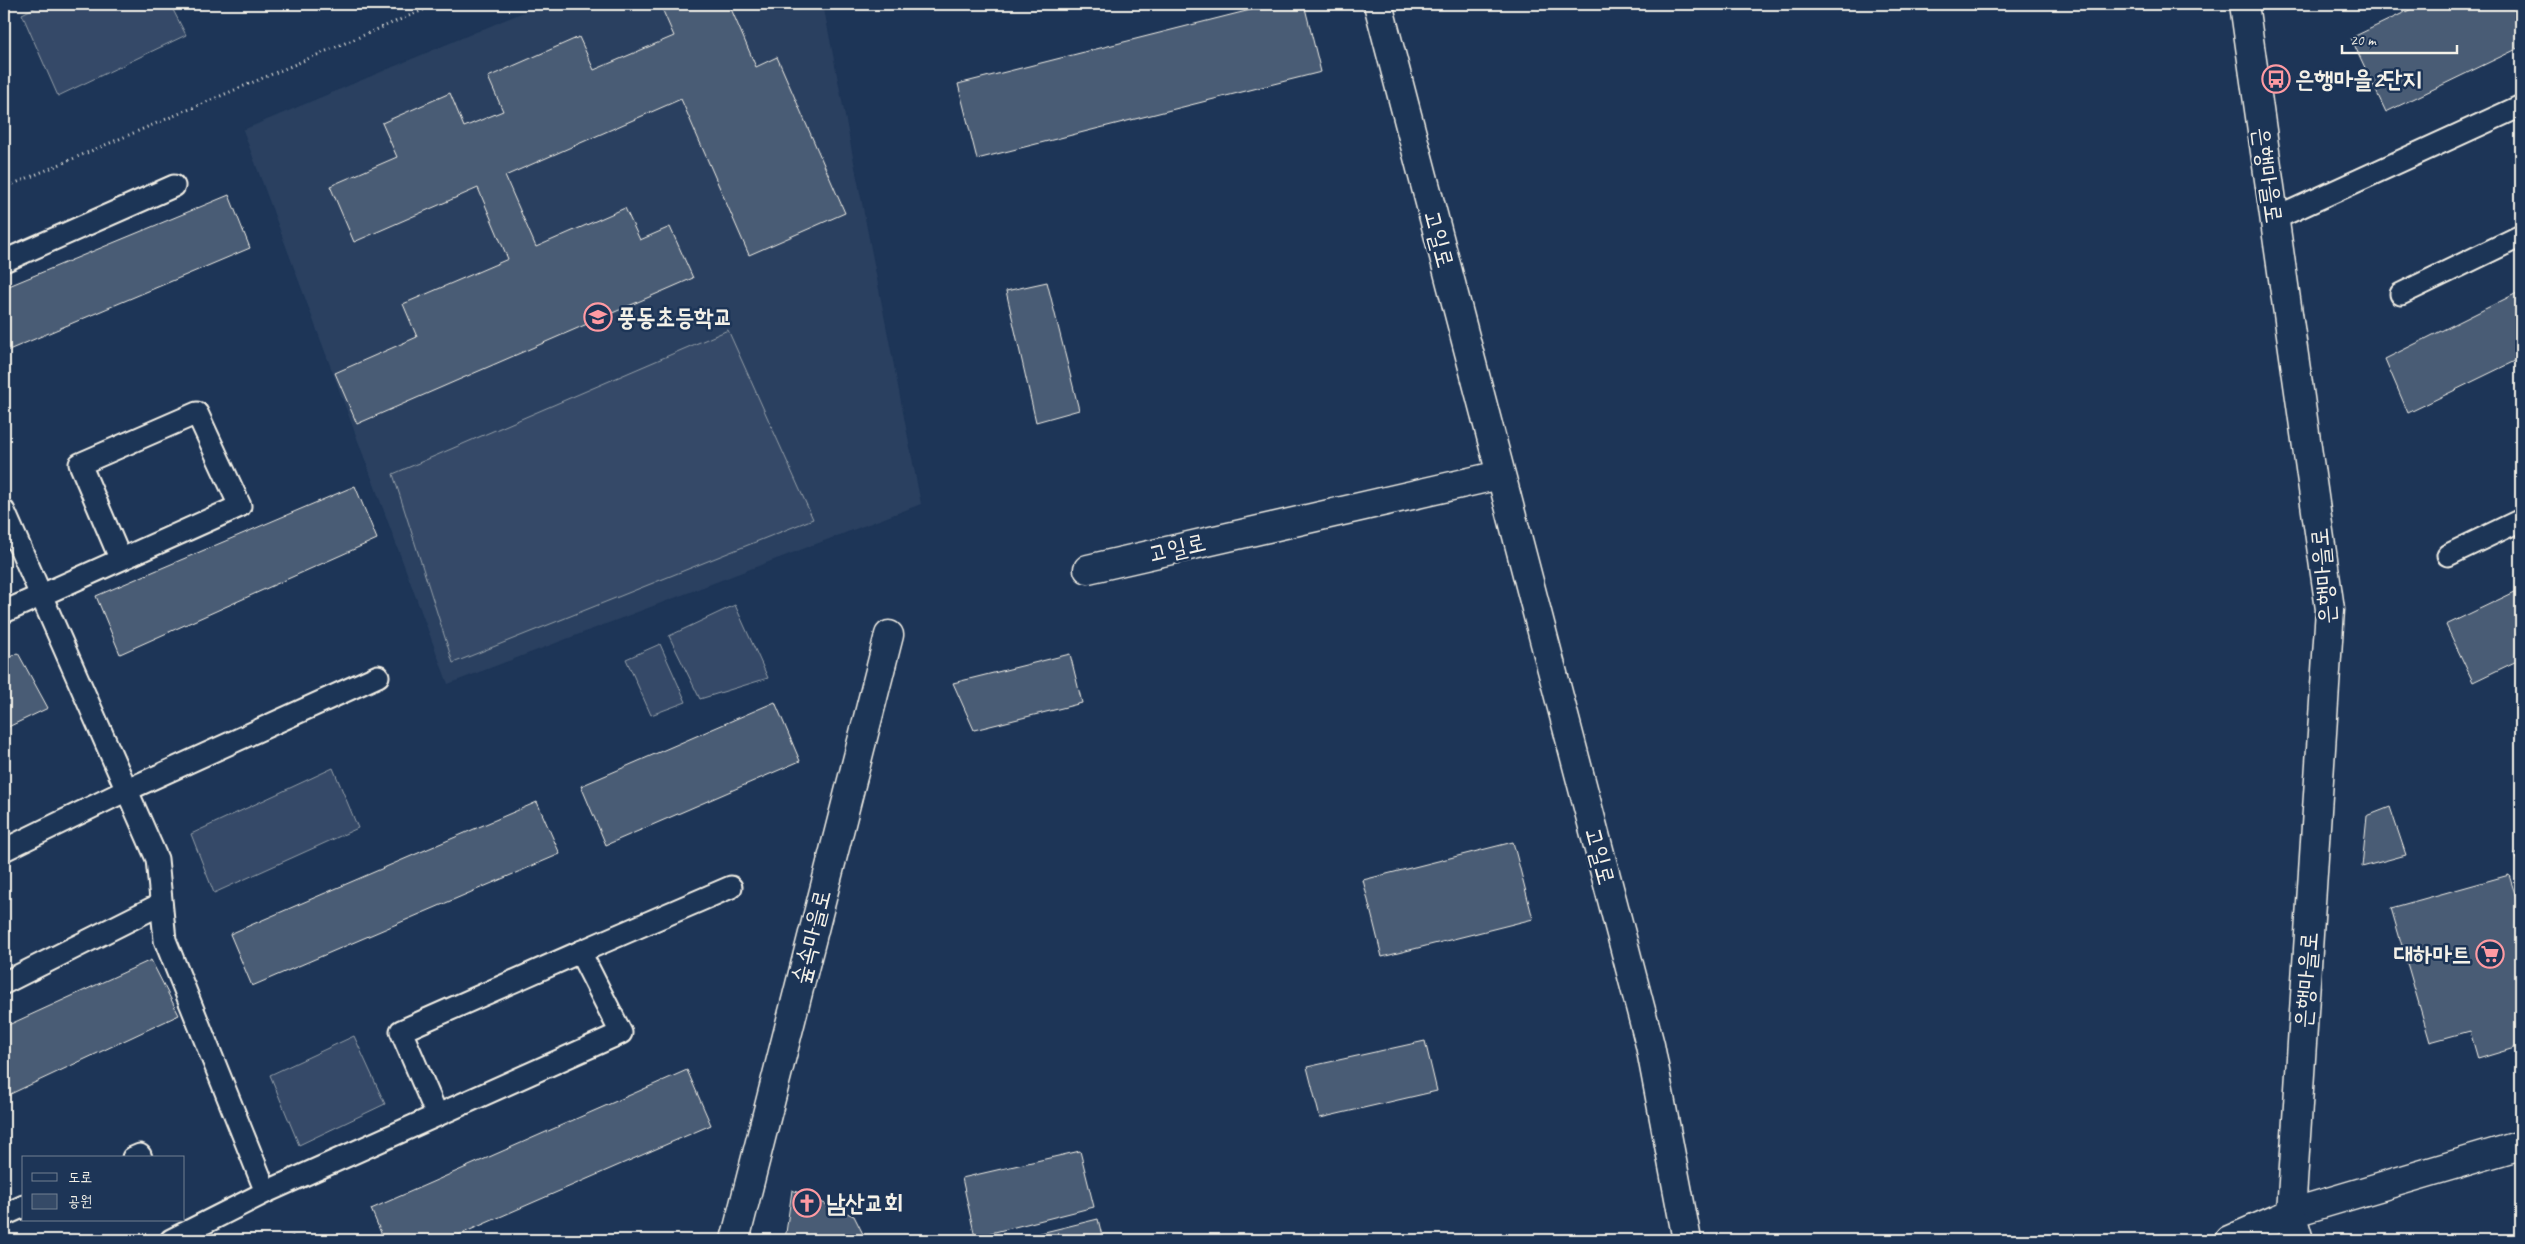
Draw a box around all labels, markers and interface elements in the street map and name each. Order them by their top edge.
scale bar [2342,22,2458,54]
text: 20 m [2350,31,2377,50]
bus stop icon: 은행마을2단지 [2261,64,2291,94]
place label: 은행마을2단지 [2295,64,2422,94]
street label: 은행마을로 [2246,125,2290,225]
street label: 고일로 [1417,207,1461,271]
school or university icon: 풍동초등학교 [583,302,613,332]
place label: 풍동초등학교 [617,302,733,332]
street label: 고일로 [1145,527,1209,569]
street label: 은행마을로 [2304,527,2342,625]
street label: 고일로 [1578,824,1622,888]
street label: 숲속마을로 [785,887,837,987]
street label: 은행마을로 [2288,931,2324,1029]
place label: 대하마트 [2394,939,2471,969]
supermarket icon: 대하마트 [2475,939,2505,969]
legend [22,1156,185,1222]
text: 도로 [68,1168,92,1187]
church icon: 남산교회 [792,1188,822,1218]
place label: 남산교회 [826,1188,903,1218]
text: 공원 [68,1192,92,1211]

